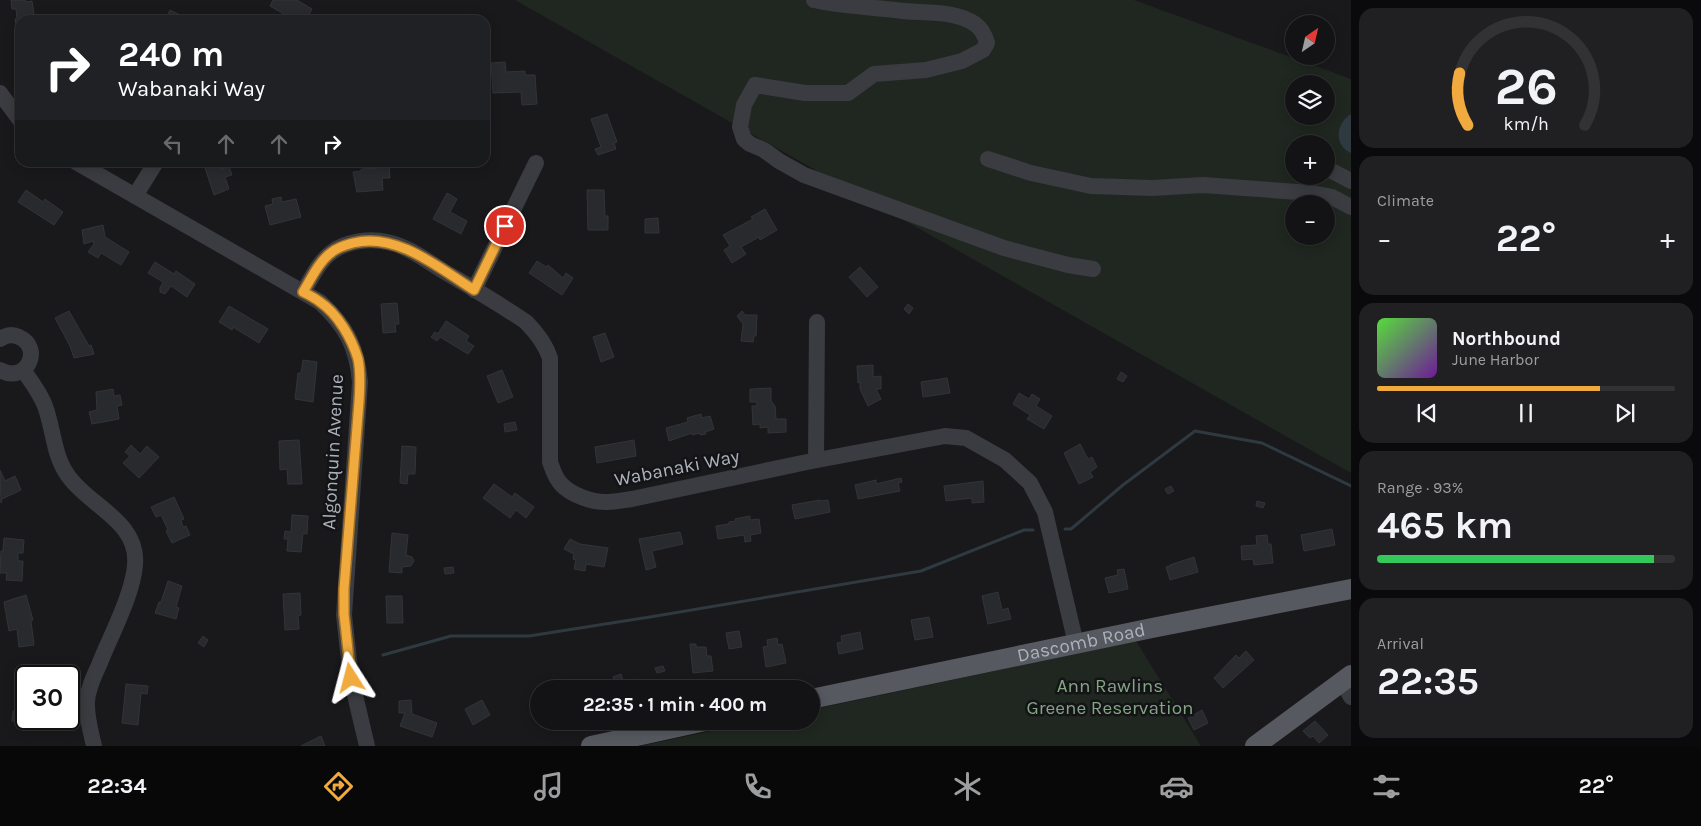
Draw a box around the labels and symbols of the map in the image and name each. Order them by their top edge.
north arrow [1285,15,1335,65]
pin [484,205,526,247]
street label: Algonquin Avenue [318,374,348,530]
street label: Wabanaki Way [613,445,742,491]
street label: Dascomb Road [1015,619,1147,667]
position arrow [324,651,376,703]
speed limit sign: 30 [15,665,80,730]
park label: Ann Rawlins Greene Reservation [1026,675,1194,719]

